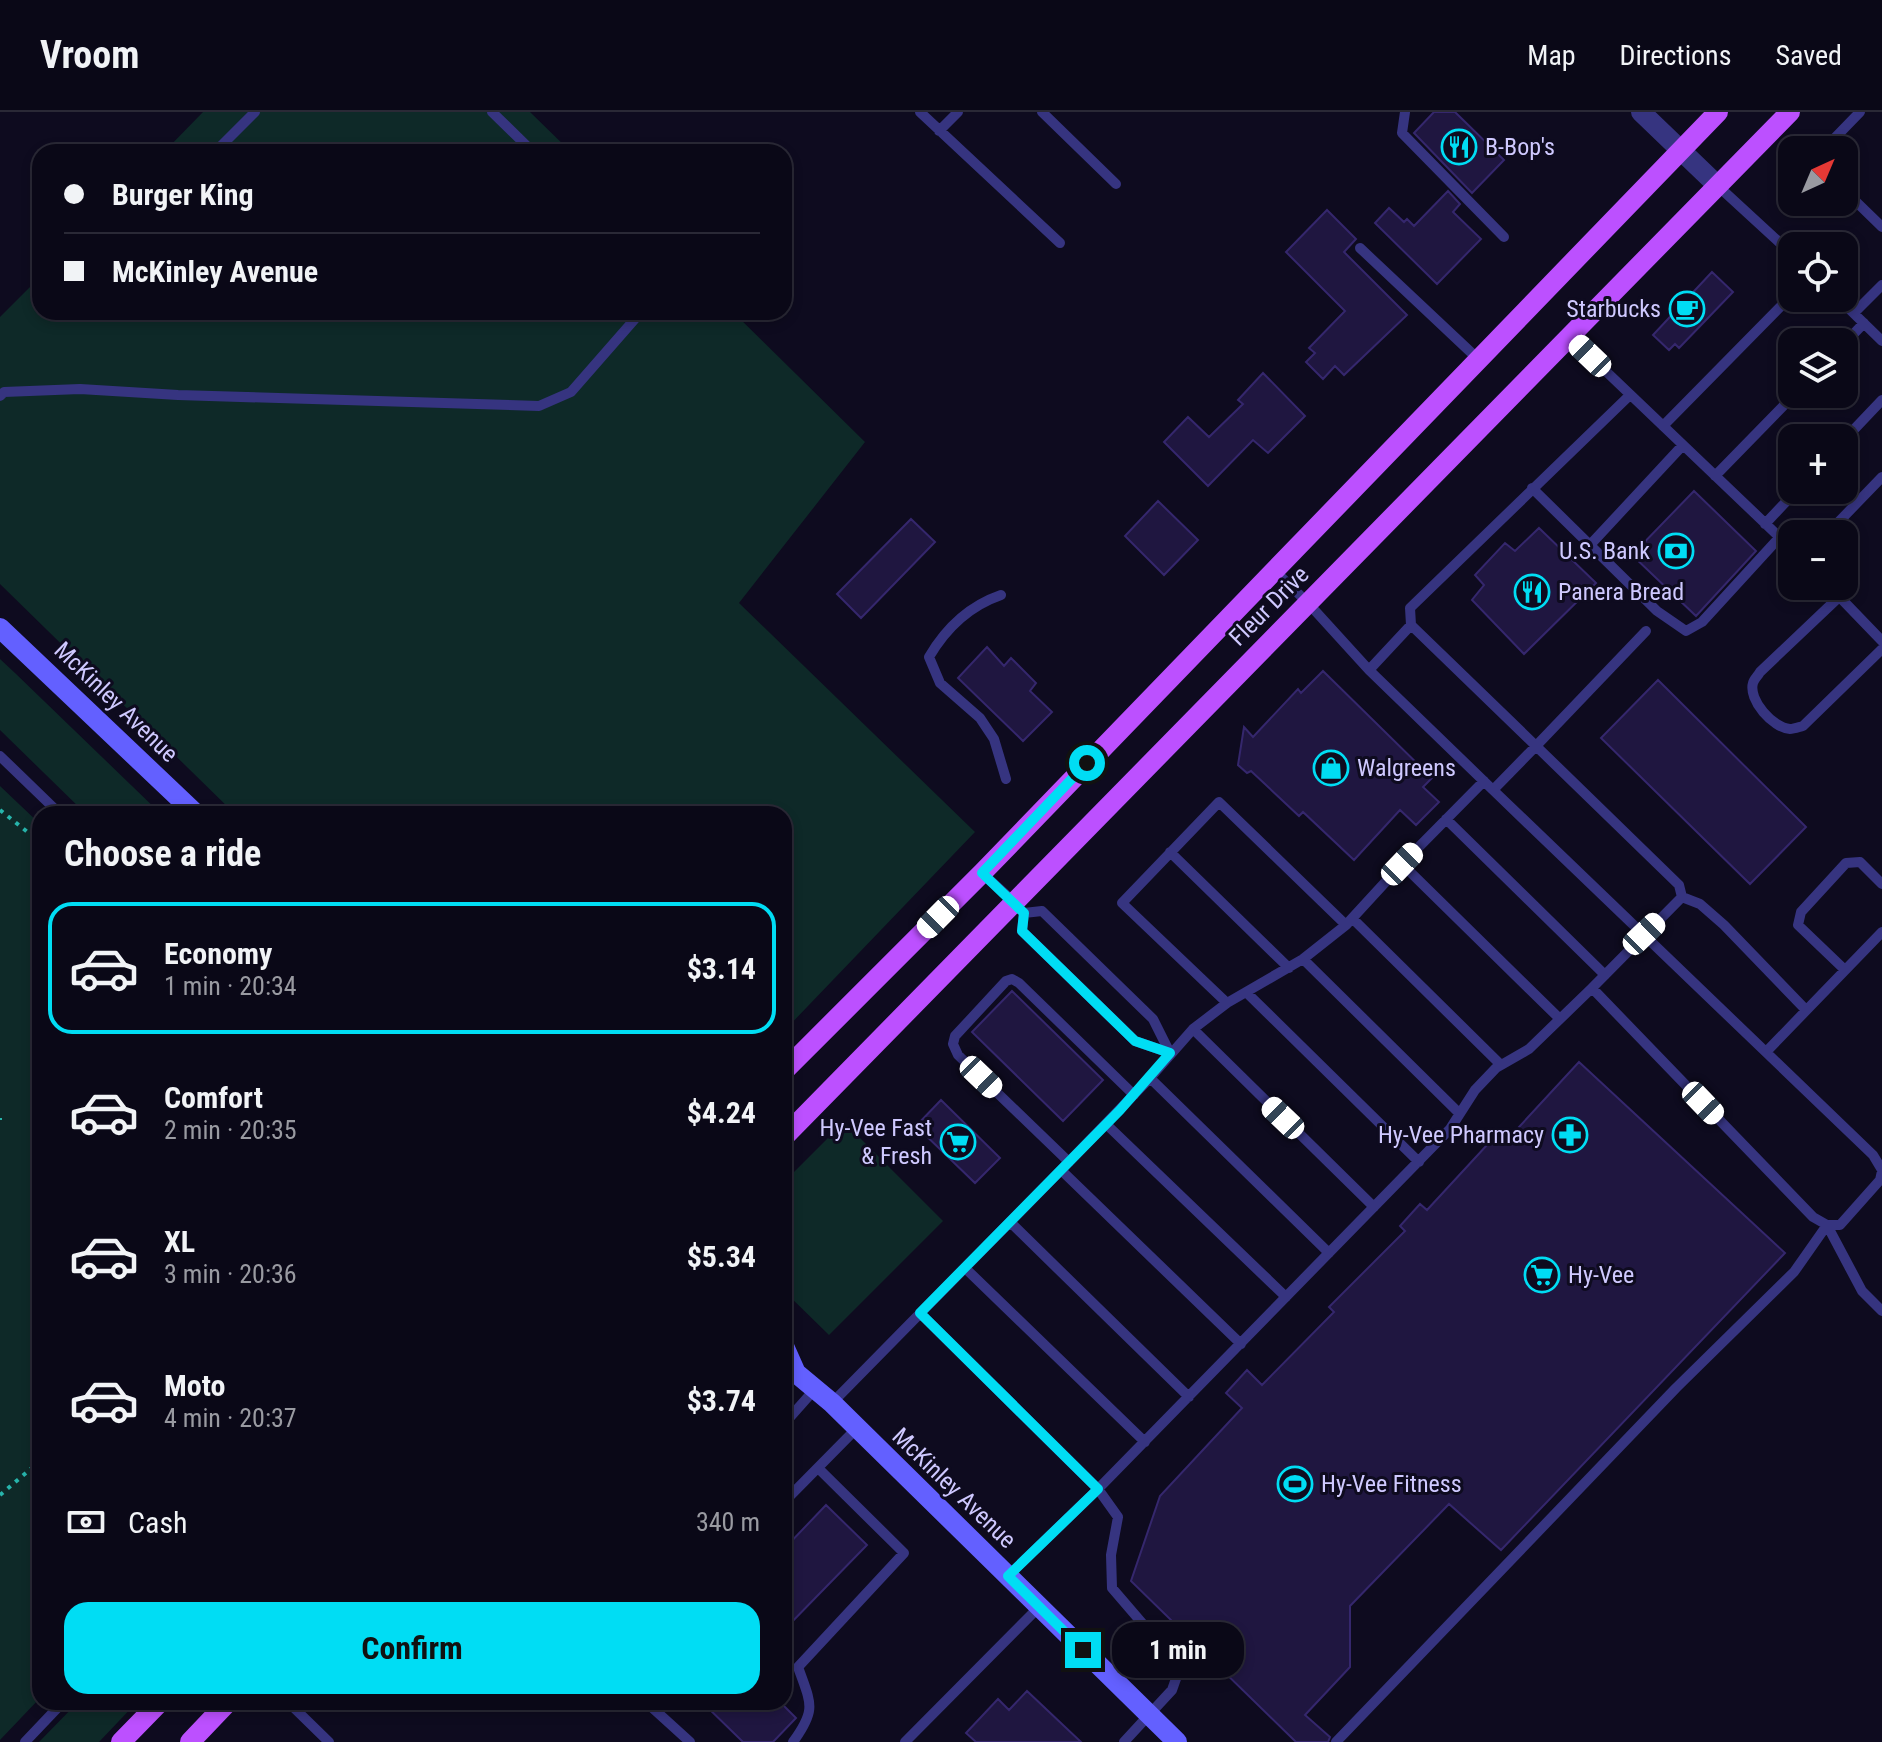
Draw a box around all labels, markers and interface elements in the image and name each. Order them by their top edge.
text: Vroom [40,33,139,77]
text: Map [1527,39,1576,72]
text: Directions [1620,39,1731,72]
text: Saved [1775,39,1842,72]
restaurant icon: B-Bop's [1440,128,1478,166]
place label: B-Bop's [1485,133,1555,161]
north arrow [1778,136,1858,216]
map controls [1778,136,1858,600]
text: Burger King [112,177,254,212]
button: locate [1778,232,1858,312]
text: McKinley Avenue [112,254,318,289]
cafe icon: Starbucks [1668,290,1706,328]
place label: Starbucks [1566,295,1661,323]
button: layers [1778,328,1858,408]
car [1564,331,1616,381]
button: + [1778,424,1858,504]
button: − [1778,520,1858,600]
bank icon: U.S. Bank [1657,532,1695,570]
place label: U.S. Bank [1559,537,1650,565]
street label: Fleur Drive [1224,561,1314,651]
restaurant icon: Panera Bread [1513,573,1551,611]
place label: Panera Bread [1558,578,1684,606]
street label: McKinley Avenue [48,636,184,768]
route start [1069,745,1105,781]
shop icon: Walgreens [1312,749,1350,787]
place label: Walgreens [1357,754,1456,782]
text: Choose a ride [64,833,261,875]
car [1377,838,1427,890]
car [913,892,963,942]
car [1618,909,1670,959]
icon: car [68,932,140,1004]
text: Economy [164,936,272,971]
text: $3.14 [687,951,756,986]
text: 1 min · 20:34 [164,971,297,1001]
car [955,1052,1007,1102]
icon: car [68,1076,140,1148]
car [1678,1077,1728,1129]
text: Comfort [164,1080,263,1115]
car [1257,1093,1309,1143]
text: $4.24 [687,1095,756,1130]
place label: Hy-Vee Fast & Fresh [820,1114,932,1170]
text: 2 min · 20:35 [164,1115,297,1145]
pharmacy icon: Hy-Vee Pharmacy [1551,1116,1589,1154]
place label: Hy-Vee Pharmacy [1378,1121,1544,1149]
supermarket icon: Hy-Vee Fast & Fresh [939,1123,977,1161]
icon: car [68,1220,140,1292]
text: XL [164,1224,195,1259]
text: $5.34 [687,1239,756,1274]
supermarket icon: Hy-Vee [1523,1256,1561,1294]
text: 3 min · 20:36 [164,1259,297,1289]
place label: Hy-Vee [1568,1261,1634,1289]
icon: car [68,1364,140,1436]
text: Moto [164,1368,225,1403]
text: $3.74 [687,1383,756,1418]
text: 4 min · 20:37 [164,1403,297,1433]
street label: McKinley Avenue [886,1422,1022,1554]
sports icon: Hy-Vee Fitness [1276,1465,1314,1503]
place label: Hy-Vee Fitness [1321,1470,1462,1498]
icon: cash [64,1500,108,1544]
text: Cash [128,1505,188,1540]
text: 340 m [696,1507,760,1537]
button: Confirm [64,1602,760,1694]
callout: 1 min [1111,1622,1243,1678]
route end [1065,1632,1101,1668]
text: 1 min [1149,1635,1207,1665]

